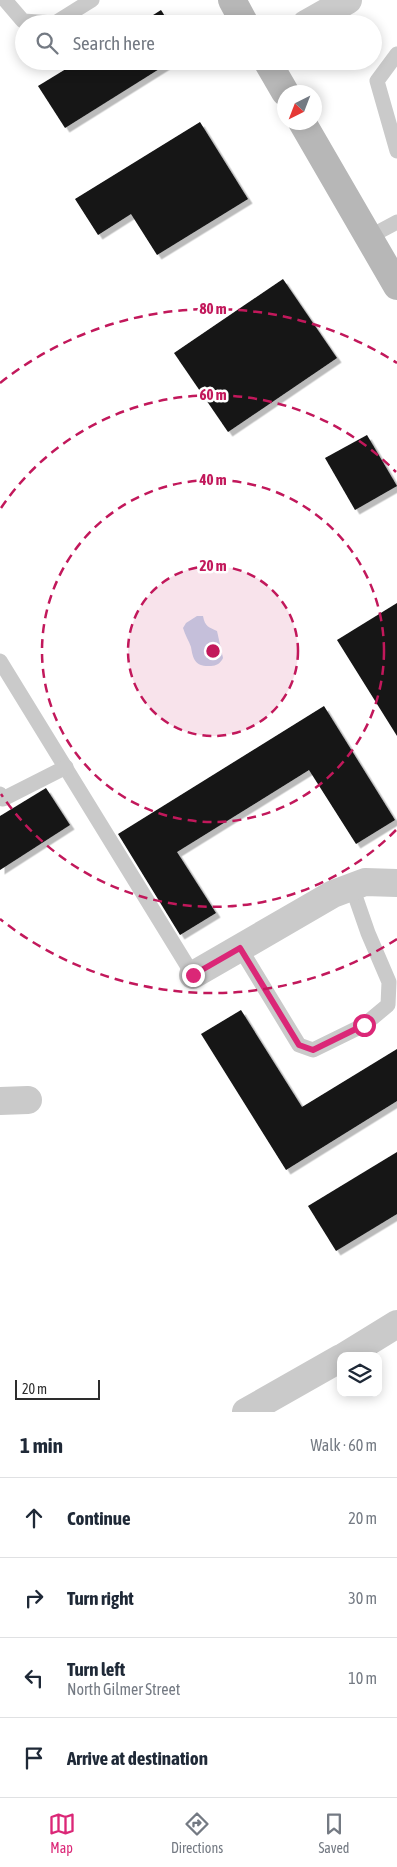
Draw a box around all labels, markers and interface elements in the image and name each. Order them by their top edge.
search box [15,15,382,70]
icon: search [33,29,61,57]
text: Search here [73,32,155,54]
north arrow [277,85,322,130]
text: 80 m [200,300,227,317]
text: 60 m [200,386,227,403]
text: 40 m [199,471,227,488]
text: 20 m [200,557,227,574]
centre of rings [204,642,222,660]
route end [182,964,205,987]
route start [353,1014,376,1037]
map controls [337,1352,382,1397]
button: layers [337,1352,382,1397]
scale bar [15,1377,100,1400]
text: 20 m [22,1381,47,1397]
text: 1 min [20,1433,63,1457]
text: Walk · 60 m [311,1436,377,1454]
icon: ahead [20,1504,48,1532]
text: Continue [67,1507,131,1529]
text: 20 m [348,1509,377,1527]
icon: right [20,1584,48,1612]
text: Turn right [67,1587,134,1609]
text: 30 m [348,1589,377,1607]
text: Turn left [67,1658,125,1680]
icon: left [20,1664,48,1692]
text: 10 m [348,1669,377,1687]
text: North Gilmer Street [67,1680,180,1698]
icon: arrive [20,1744,48,1772]
text: Arrive at destination [67,1747,208,1769]
tab: Map [48,1810,76,1856]
tab: Directions [171,1810,223,1856]
tab: Saved [318,1810,349,1856]

